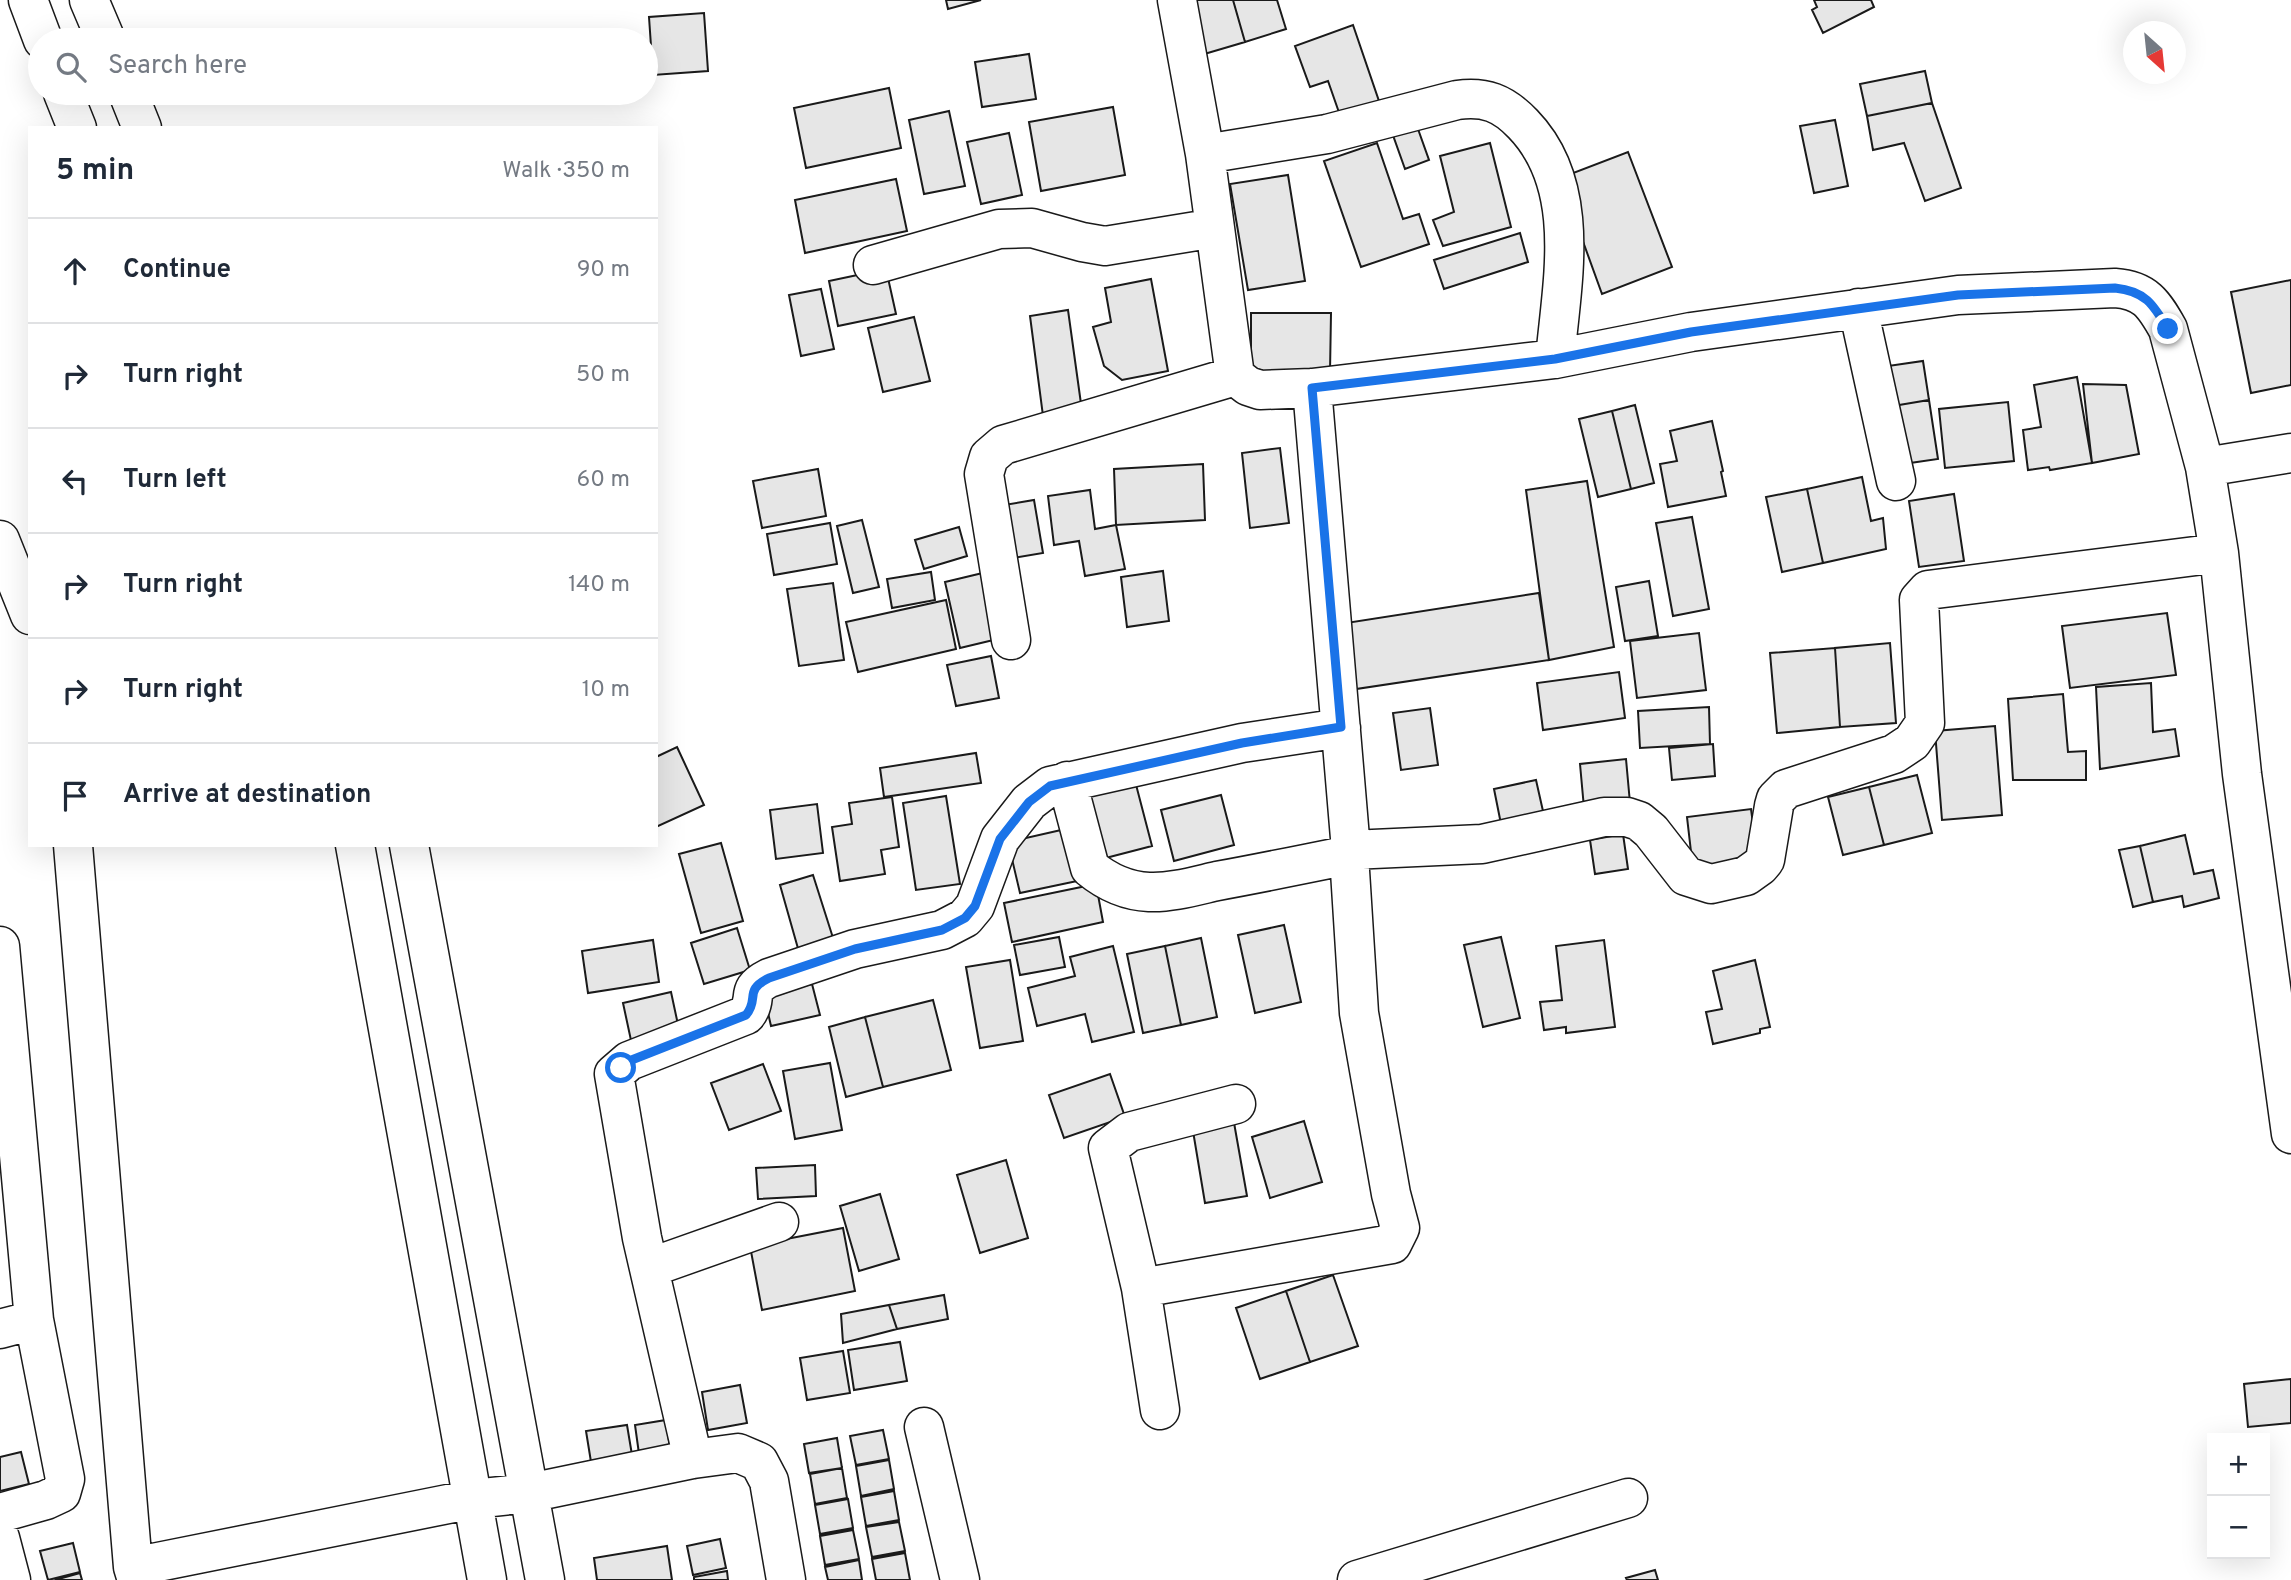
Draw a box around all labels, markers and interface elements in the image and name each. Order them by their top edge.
north arrow [2123,21,2186,84]
search box [28,28,658,105]
icon: search [52,48,90,86]
text: Search here [108,50,247,83]
text: 5 min [56,153,134,190]
text: Walk · 350 m [502,157,630,186]
icon: ahead [56,252,94,290]
text: Continue [123,254,231,287]
text: 90 m [577,256,630,285]
route end [2152,313,2183,344]
icon: right [56,357,94,395]
text: Turn right [123,359,243,392]
text: 50 m [576,361,630,390]
icon: left [56,462,94,500]
text: Turn left [123,464,227,497]
text: 60 m [577,466,630,495]
icon: right [56,567,94,605]
text: Turn right [123,569,243,602]
text: 140 m [568,571,630,600]
icon: right [56,672,94,710]
text: Turn right [123,674,243,707]
text: 10 m [582,676,630,705]
icon: arrive [56,777,94,815]
text: Arrive at destination [123,779,371,812]
route start [605,1052,636,1083]
map controls [2207,1433,2270,1559]
button: + [2207,1433,2270,1496]
button: − [2207,1496,2270,1559]

